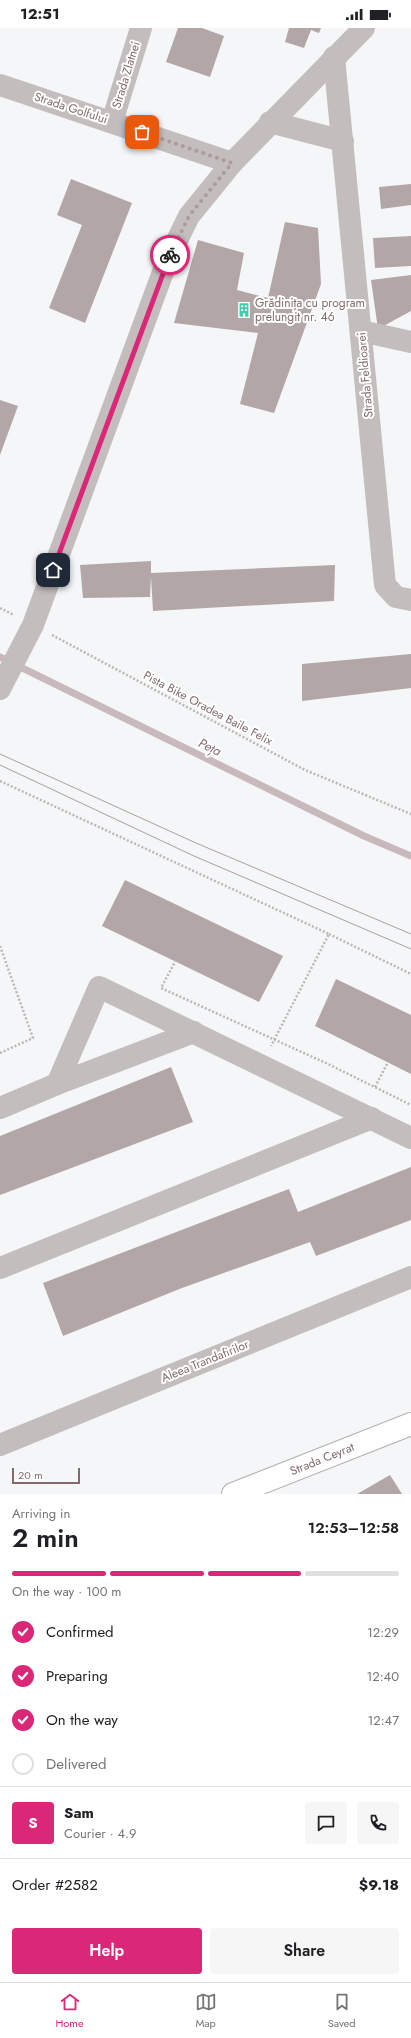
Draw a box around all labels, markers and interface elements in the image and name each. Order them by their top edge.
text: 12:51 [20,3,60,25]
street label: Strada Zlatnei [107,39,145,111]
street label: Strada Golfului [32,88,110,128]
pin [125,115,159,149]
icon: bag [131,121,153,143]
courier [150,235,190,275]
icon: bike [159,244,181,266]
place label: Grădinița cu program prelungit nr. 46 [255,294,365,326]
building icon: Grădinița cu program prelungit nr. 46 [236,302,252,318]
street label: Strada Feldioarei [352,332,378,418]
pin [36,553,70,587]
icon: home [42,559,64,581]
street label: Pista Bike Oradea Baile Felix [140,666,277,750]
water label: Peța [195,733,225,761]
street label: Aleea Trandafirilor [158,1335,252,1387]
street label: Strada Ceyrat [287,1438,357,1480]
scale bar [12,1466,80,1485]
text: 20 m [18,1467,43,1483]
text: Arriving in [12,1504,70,1523]
text: 12:53–12:58 [308,1517,399,1539]
text: 2 min [12,1519,79,1557]
text: On the way · 100 m [12,1582,121,1601]
icon: check [12,1621,34,1643]
text: Confirmed [46,1621,114,1643]
text: 12:29 [367,1623,399,1642]
icon: check [12,1665,34,1687]
text: Preparing [46,1665,108,1687]
text: 12:40 [366,1667,399,1686]
icon: check [12,1709,34,1731]
text: On the way [46,1709,118,1731]
text: 12:47 [367,1711,399,1730]
text: Delivered [46,1753,107,1775]
text: Sam [64,1802,94,1824]
button: chat [305,1802,347,1844]
button: phone [357,1802,399,1844]
text: S [28,1812,38,1834]
text: Courier · 4.9 [64,1824,137,1843]
text: Order #2582 [12,1874,98,1896]
text: $9.18 [359,1874,399,1896]
button: Help [12,1928,202,1974]
button: Share [210,1928,399,1974]
tab: Home [56,1991,84,2031]
tab: Map [195,1991,217,2031]
tab: Saved [328,1991,356,2031]

